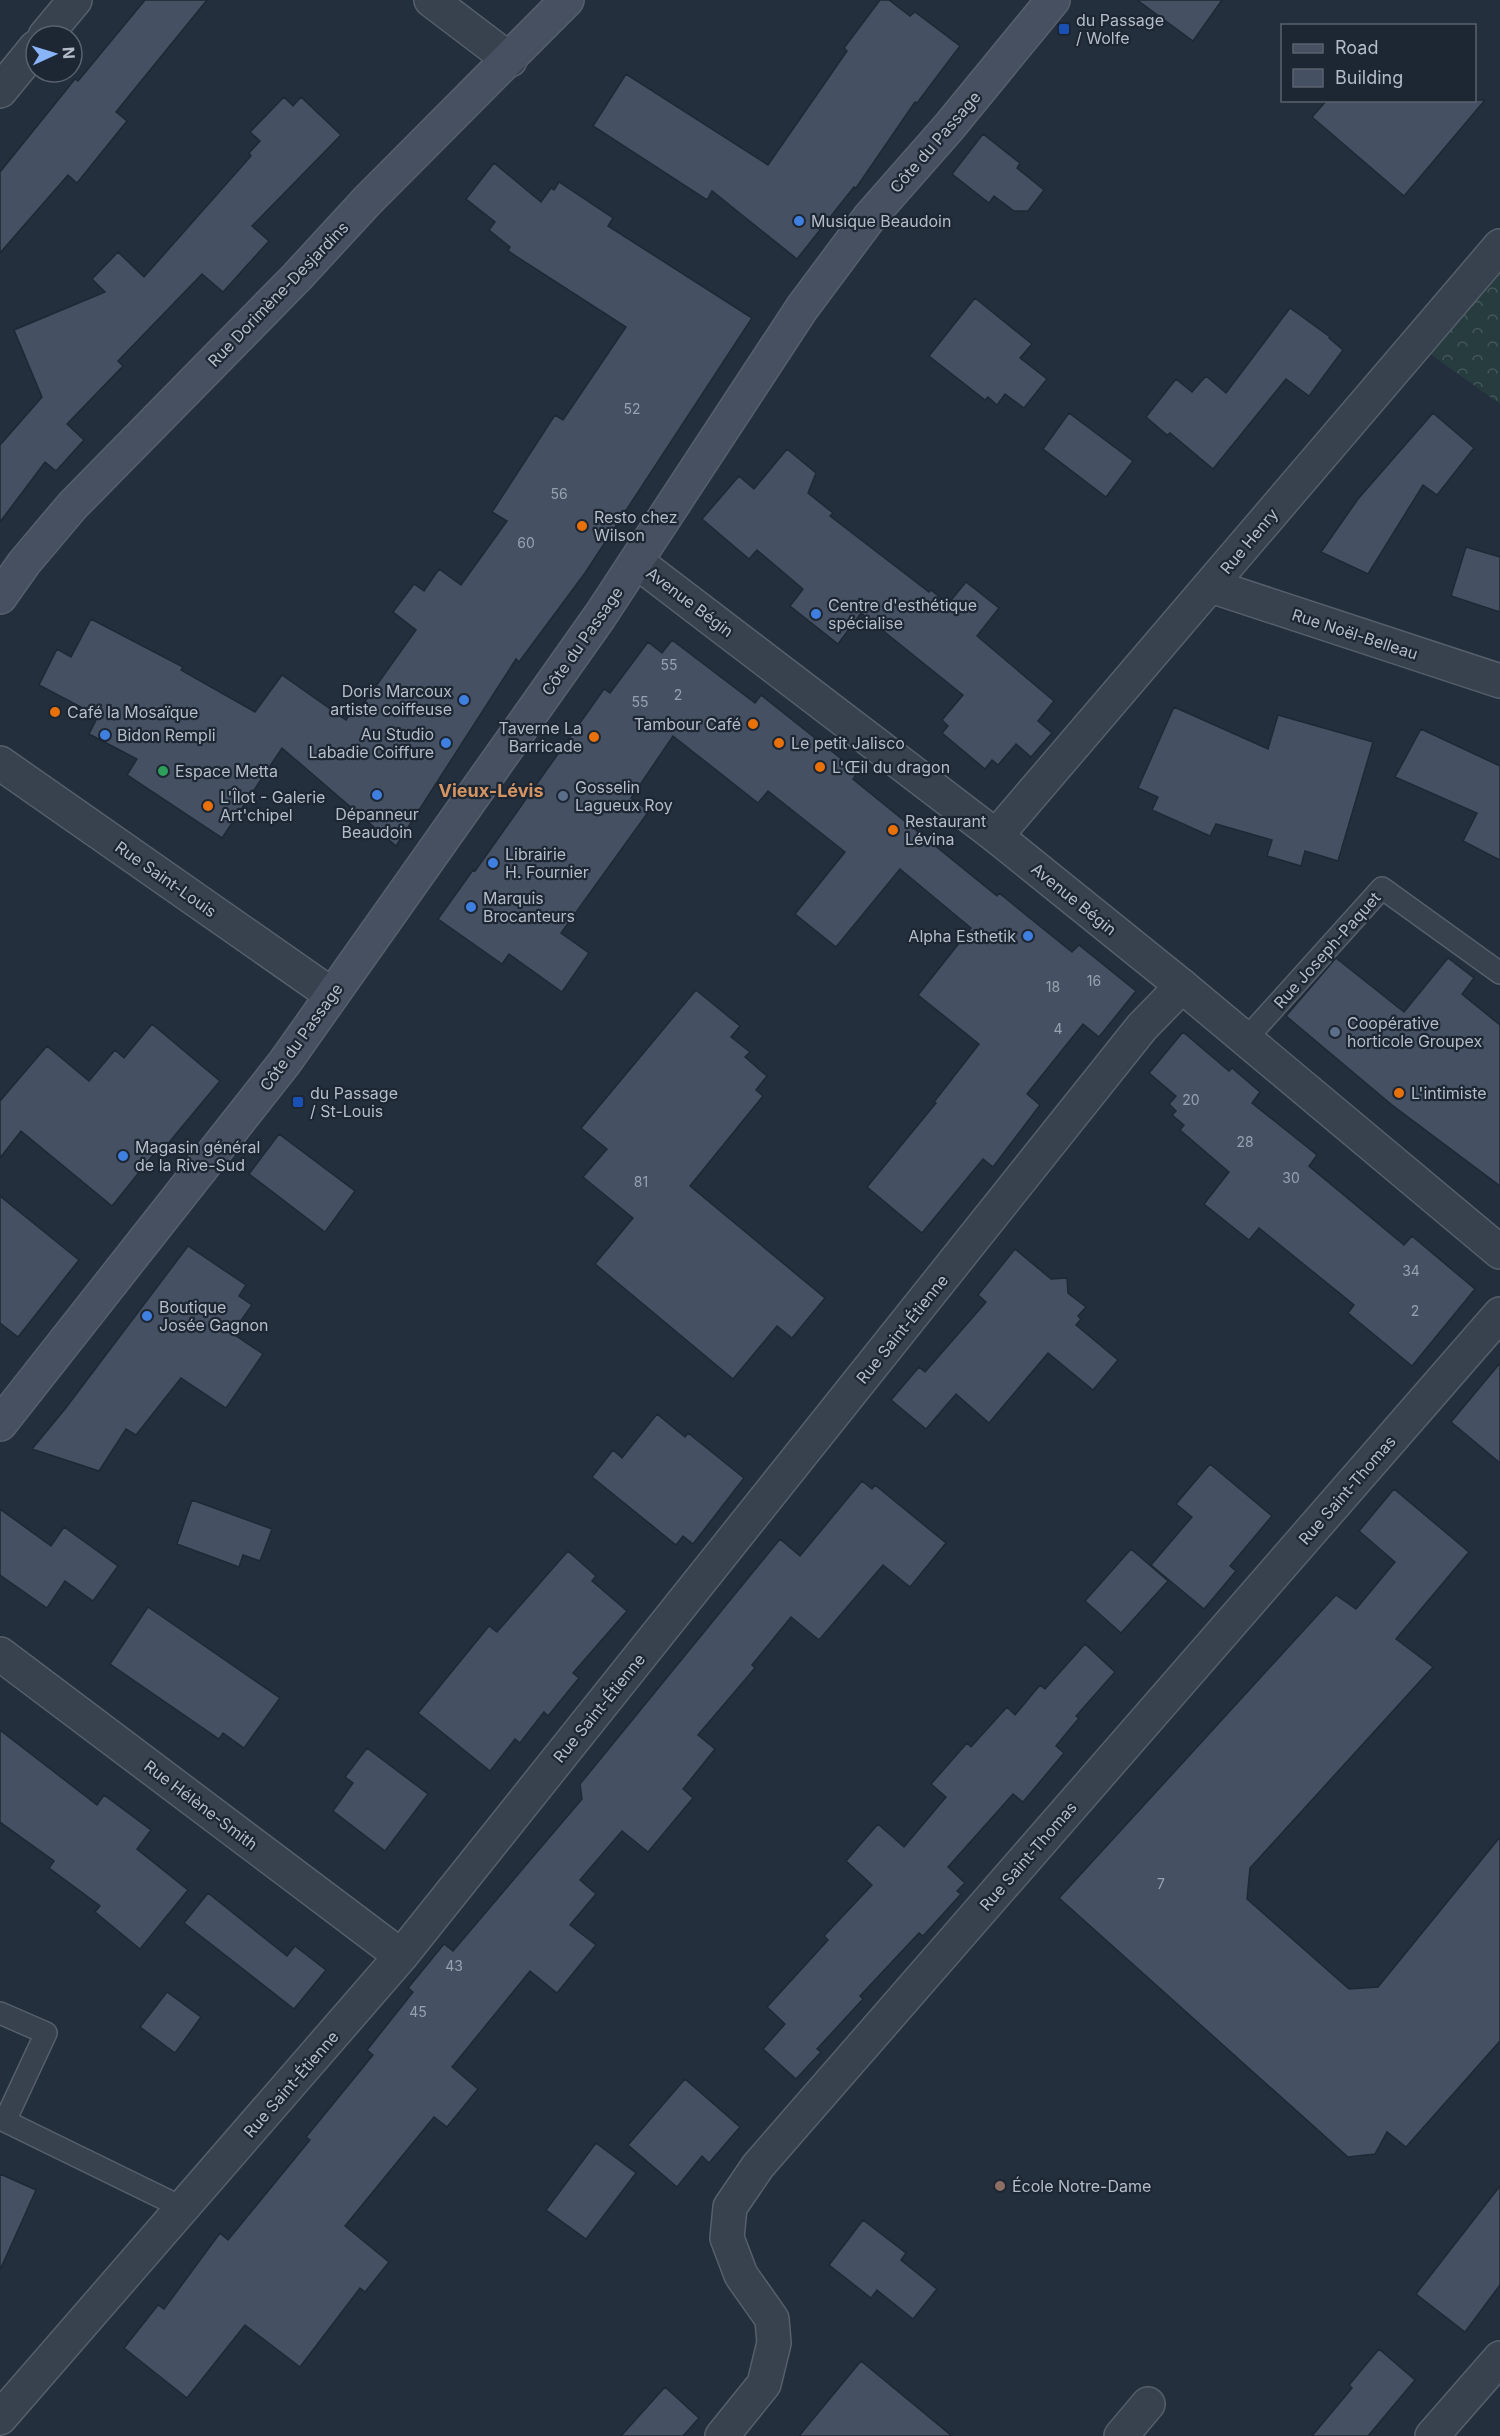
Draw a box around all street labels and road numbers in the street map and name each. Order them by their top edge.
street label: Côte du Passage [885,87,985,197]
street label: Rue Dorimène-Desjardins [203,217,353,371]
street label: Rue Henry [1216,504,1282,578]
street label: Avenue Bégin [643,563,737,641]
street label: Côte du Passage [537,583,627,699]
street label: Rue Noël-Belleau [1289,604,1421,664]
street label: Rue Saint-Louis [112,837,220,921]
street label: Avenue Bégin [1027,859,1121,939]
street label: Rue Joseph-Paquet [1269,888,1385,1012]
street label: Côte du Passage [255,979,347,1095]
street label: Rue Saint-Étienne [852,1270,952,1388]
street label: Rue Saint-Thomas [1294,1431,1400,1549]
street label: Rue Saint-Étienne [549,1649,649,1767]
street label: Rue Hélène-Smith [140,1756,262,1854]
street label: Rue Saint-Thomas [975,1797,1081,1915]
street label: Rue Saint-Étienne [239,2027,343,2141]

